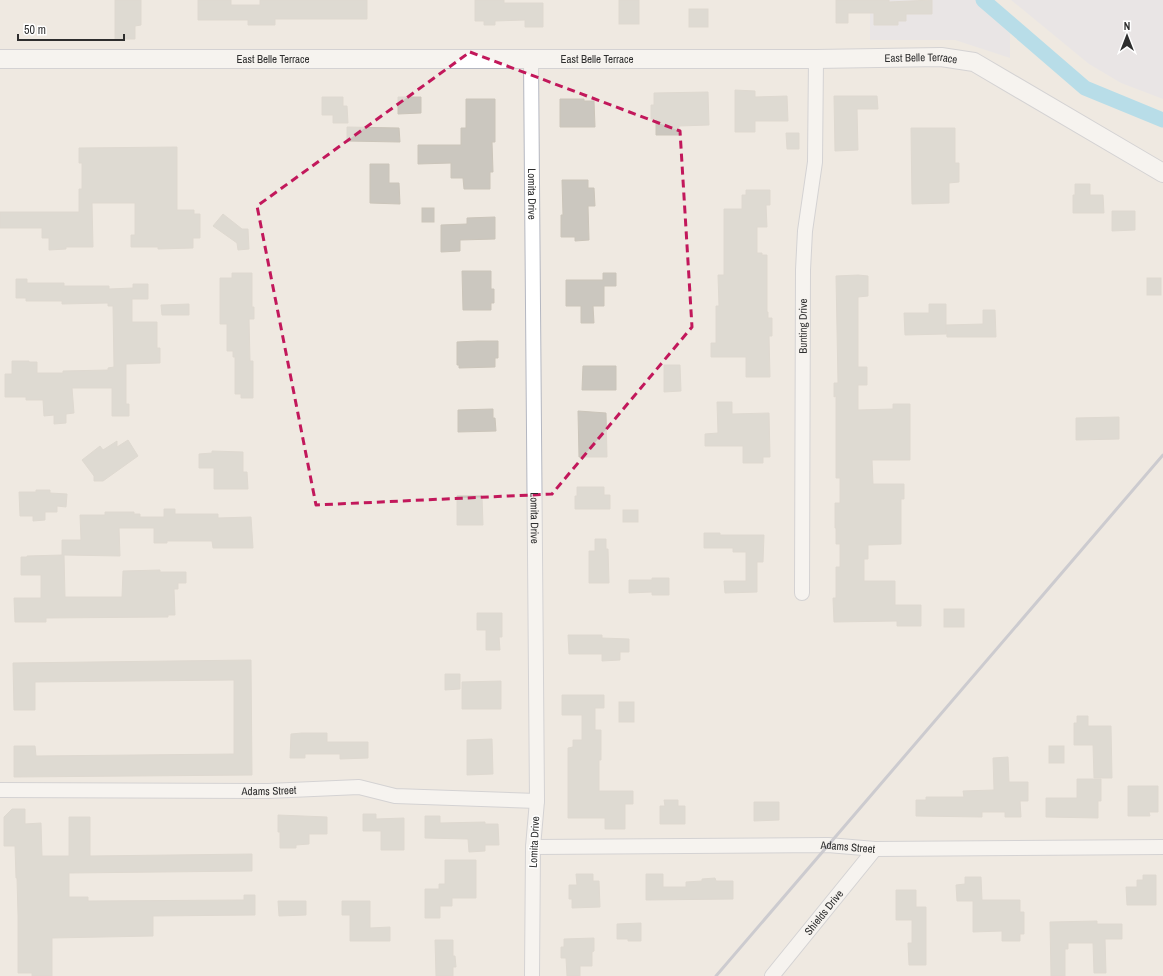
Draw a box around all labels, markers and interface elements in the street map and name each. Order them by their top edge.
scale bar [18,16,124,42]
north arrow [1107,16,1147,56]
text: N [1124,19,1130,33]
text: 50 m [24,22,46,38]
street label: East Belle Terrace [884,50,958,66]
street label: East Belle Terrace [236,52,310,66]
street label: East Belle Terrace [560,52,634,66]
street label: Lomita Drive [525,168,539,220]
street label: Bunting Drive [796,298,810,354]
street label: Lomita Drive [528,492,542,544]
street label: Adams Street [241,783,297,798]
street label: Lomita Drive [526,816,542,868]
street label: Adams Street [820,838,876,856]
street label: Shields Drive [801,887,846,938]

